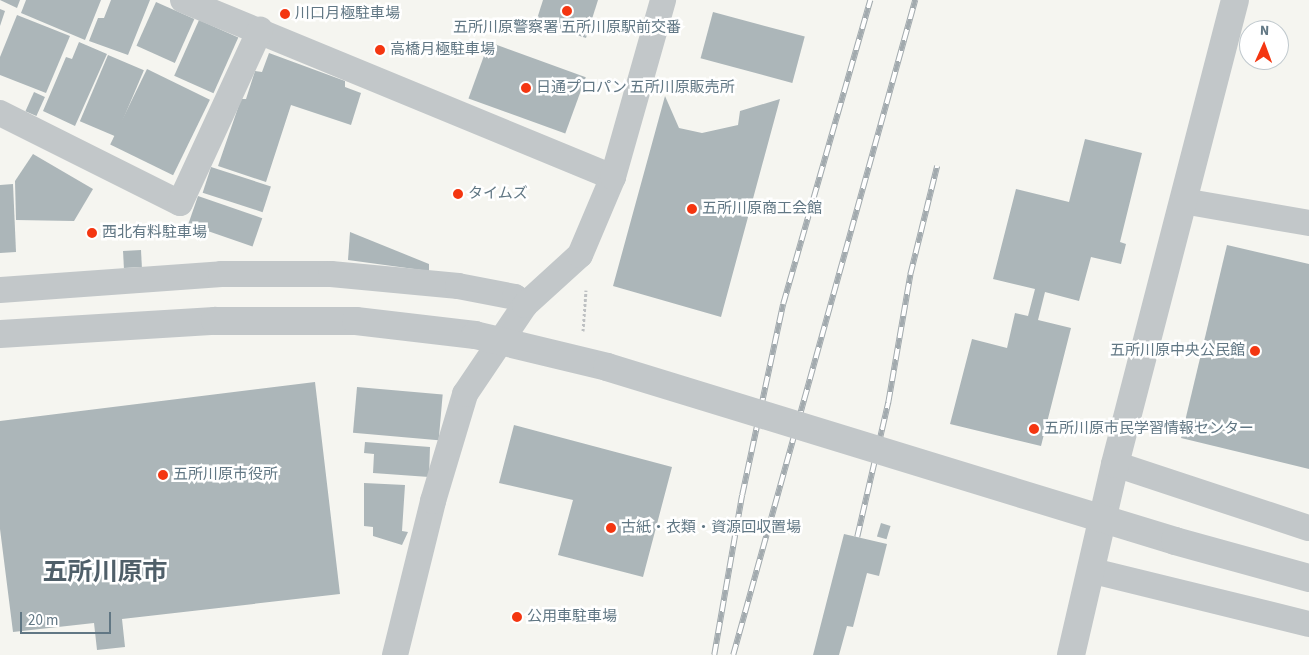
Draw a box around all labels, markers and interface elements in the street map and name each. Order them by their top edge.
place label: 川口月極駐車場 [295,5,400,23]
marker: 五所川原警察署 五所川原駅前交番 [561,5,573,17]
marker: 川口月極駐車場 [279,8,291,20]
place label: 五所川原警察署 五所川原駅前交番 [453,19,681,37]
north arrow [1239,20,1289,70]
text: N [1259,21,1269,41]
place label: 高橋月極駐車場 [390,41,495,59]
marker: 高橋月極駐車場 [374,44,386,56]
place label: 日通プロパン 五所川原販売所 [536,79,734,97]
marker: 日通プロパン 五所川原販売所 [520,82,532,94]
place label: タイムズ [468,185,528,203]
marker: タイムズ [452,188,464,200]
place label: 五所川原商工会館 [702,200,822,218]
marker: 五所川原商工会館 [686,203,698,215]
place label: 西北有料駐車場 [102,224,207,242]
marker: 西北有料駐車場 [86,227,98,239]
place label: 五所川原中央公民館 [1110,342,1245,360]
marker: 五所川原中央公民館 [1249,345,1261,357]
place label: 五所川原市民学習情報センター [1044,420,1254,438]
marker: 五所川原市民学習情報センター [1028,423,1040,435]
place label: 五所川原市役所 [173,466,278,484]
marker: 五所川原市役所 [157,469,169,481]
place label: 古紙・衣類・資源回収置場 [621,519,801,537]
marker: 古紙・衣類・資源回収置場 [605,522,617,534]
district label: 五所川原市 [43,557,167,587]
scale bar [22,602,114,634]
place label: 公用車駐車場 [527,608,617,626]
text: 20 m [28,610,58,631]
marker: 公用車駐車場 [511,611,523,623]

